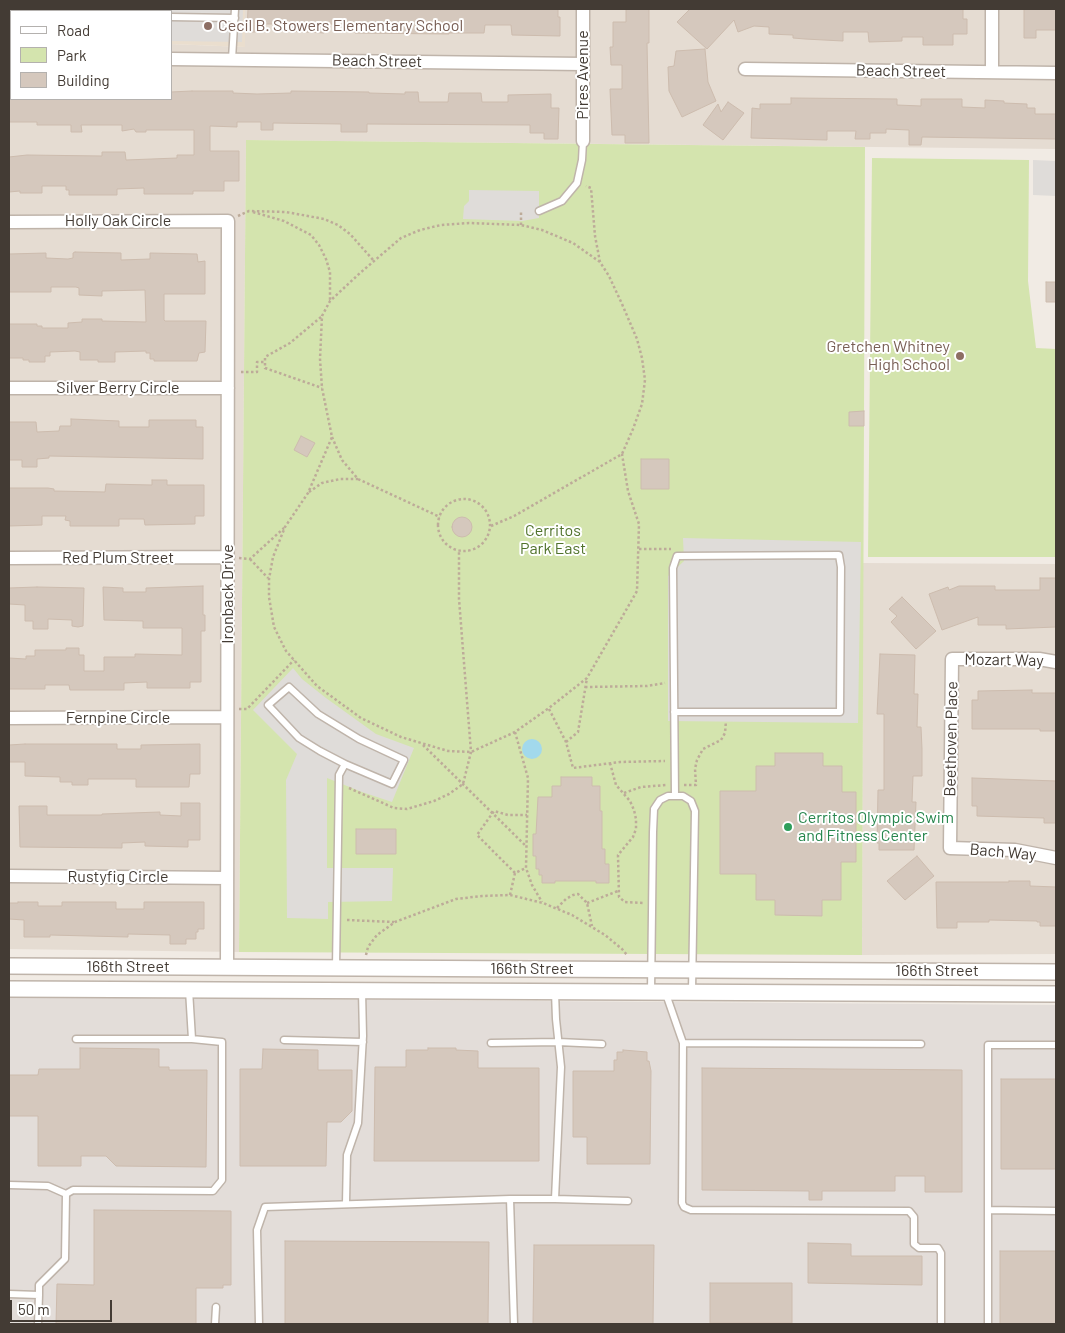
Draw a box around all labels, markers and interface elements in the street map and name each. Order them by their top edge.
legend [10,10,172,100]
place label: Cecil B. Stowers Elementary School [218,16,463,36]
marker: Cecil B. Stowers Elementary School [202,20,214,32]
text: Road [57,21,90,39]
street label: Pires Avenue [573,30,593,120]
text: Park [57,46,86,64]
street label: Beach Street [332,51,422,71]
street label: Beach Street [856,61,946,81]
text: Building [57,71,110,89]
street label: Holly Oak Circle [65,211,171,231]
place label: Gretchen Whitney High School [826,337,950,375]
marker: Gretchen Whitney High School [954,350,966,362]
street label: Silver Berry Circle [56,378,180,398]
park label: Cerritos Park East [520,521,586,559]
street label: Ironback Drive [218,544,238,644]
street label: Red Plum Street [62,548,174,568]
street label: Mozart Way [964,650,1044,670]
street label: Beethoven Place [940,681,962,797]
street label: Fernpine Circle [66,708,170,728]
place label: Cerritos Olympic Swim and Fitness Center [798,808,954,846]
marker: Cerritos Olympic Swim and Fitness Center [782,821,794,833]
street label: Bach Way [969,840,1037,864]
street label: Rustyfig Circle [68,867,168,887]
street label: 166th Street [86,957,170,977]
street label: 166th Street [490,959,574,979]
street label: 166th Street [895,961,979,981]
scale bar [12,1290,115,1322]
text: 50 m [18,1300,50,1318]

